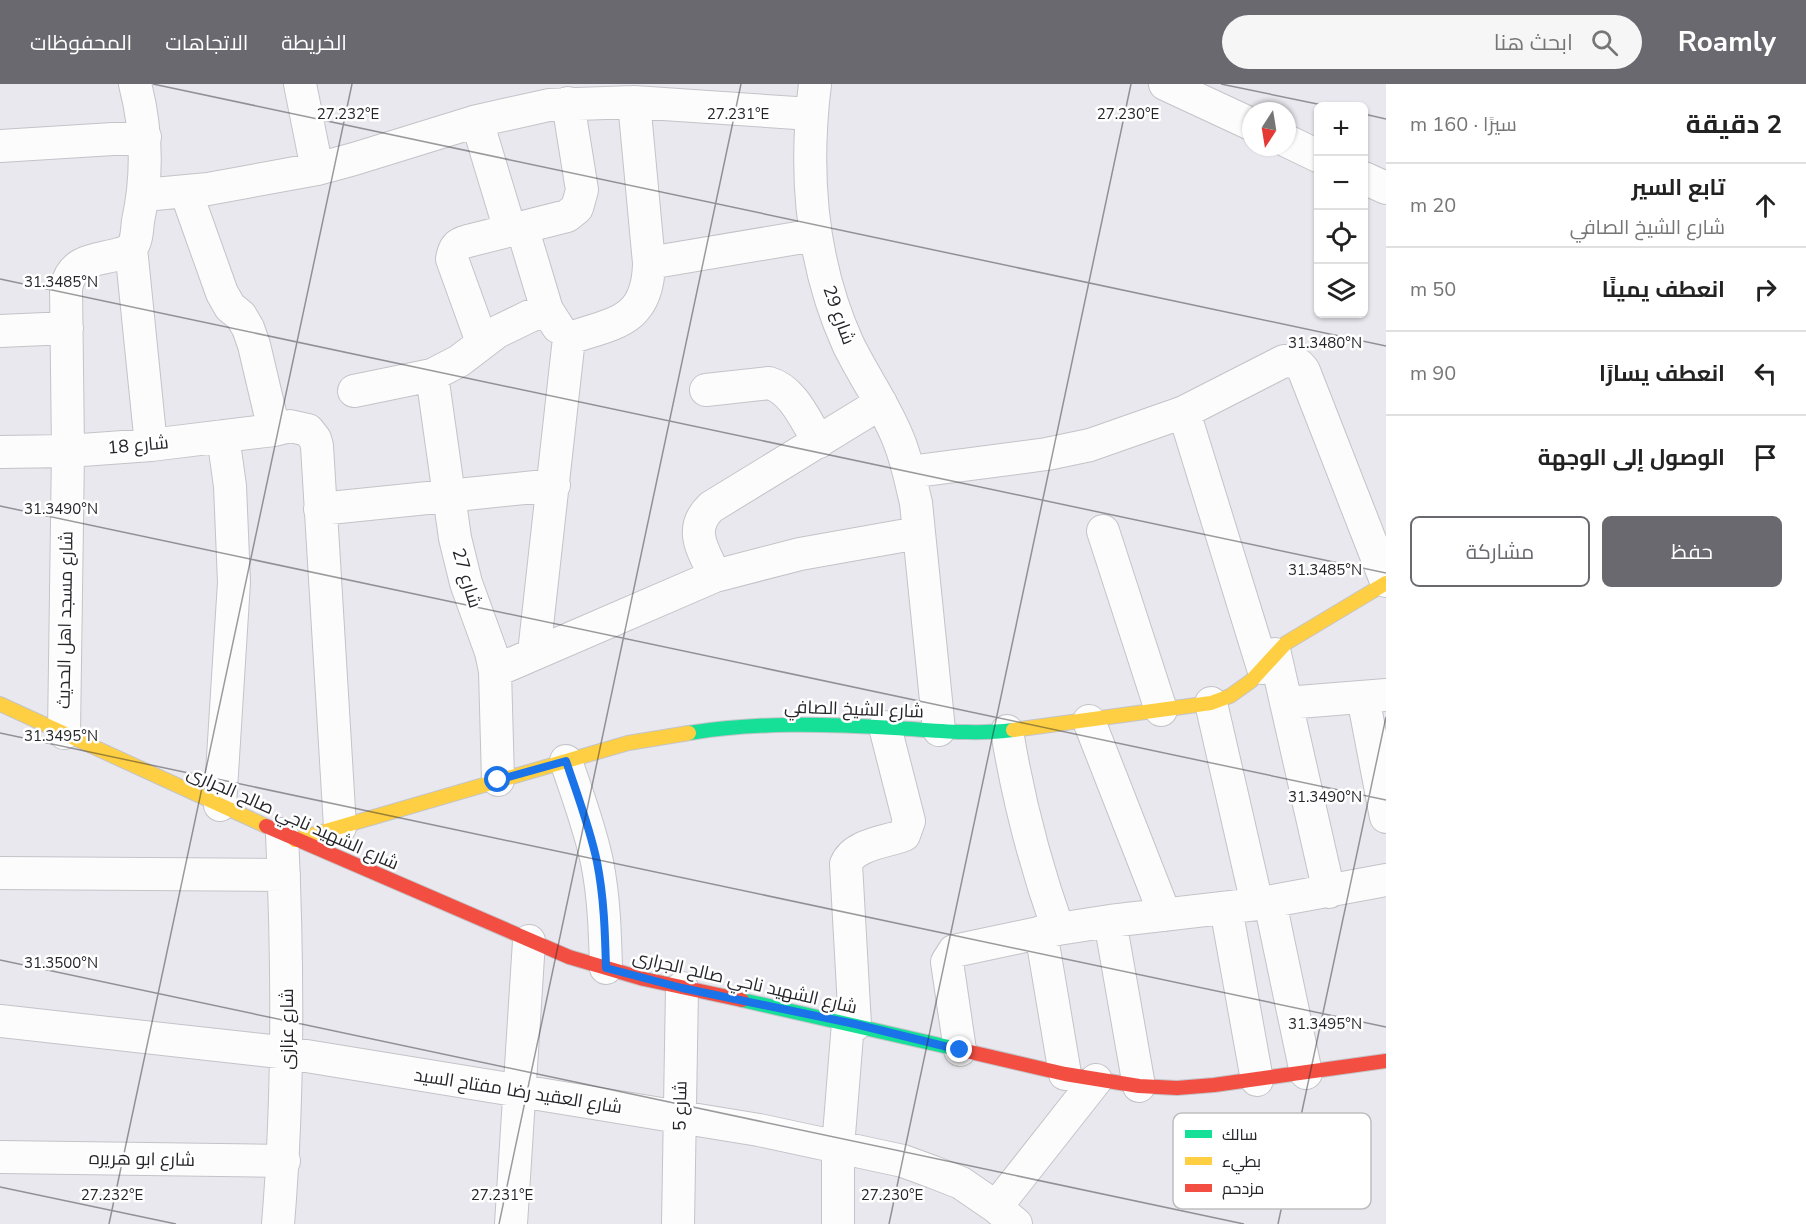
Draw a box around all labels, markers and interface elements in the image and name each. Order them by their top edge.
search box [1222,15,1642,69]
text: Roamly [1678,23,1776,61]
icon: search [1588,26,1621,59]
text: ابحث هنا [1494,28,1573,58]
text: المحفوظات [30,29,132,57]
text: الاتجاهات [165,29,248,57]
text: الخريطة [281,29,347,57]
north arrow [1242,102,1296,156]
map controls [1314,102,1368,318]
button: + [1314,102,1368,156]
text: 27.232°E [317,104,379,124]
text: 27.231°E [707,104,769,124]
text: 27.230°E [1097,104,1159,124]
text: 2 دقيقة [1686,107,1782,142]
text: سيرًا · 160 m [1410,111,1517,138]
button: − [1314,156,1368,210]
text: تابع السير [1632,173,1725,203]
icon: ahead [1749,189,1782,222]
text: 20 m [1410,192,1456,219]
button: locate [1314,210,1368,264]
text: شارع الشيخ الصافي [1570,214,1725,241]
button: layers [1314,264,1368,318]
text: 31.3485°N [24,272,98,292]
icon: right [1749,273,1782,306]
text: انعطف يمينًا [1602,275,1725,305]
text: 50 m [1410,276,1456,303]
street label: شارع 29 [817,282,861,348]
text: 31.3480°N [1288,333,1362,353]
icon: left [1749,357,1782,390]
text: انعطف يسارًا [1599,359,1725,389]
text: 90 m [1410,360,1456,387]
street label: شارع 18 [107,430,169,460]
icon: arrive [1749,441,1782,474]
text: الوصول إلى الوجهة [1538,443,1725,473]
text: 31.3490°N [24,499,98,519]
button: مشاركة [1410,516,1590,587]
button: حفظ [1602,516,1782,587]
street label: شارع مسجد اهل الحديث [51,531,79,709]
street label: شارع 27 [447,545,487,611]
text: 31.3485°N [1288,560,1362,580]
street label: شارع الشيخ الصافي [784,695,924,725]
text: 31.3495°N [24,726,98,746]
street label: شارع الشهيد ناجي صالح الجرارى [182,760,403,877]
route start [484,766,510,792]
text: 31.3490°N [1288,787,1362,807]
street label: شارع الشهيد ناجي صالح الجرارى [630,944,860,1021]
text: 31.3500°N [24,953,98,973]
street label: شارع عزازى [275,988,299,1070]
text: 31.3495°N [1288,1014,1362,1034]
route end [946,1036,972,1062]
street label: شارع العقيد رضا مفتاح السيد [412,1063,624,1119]
street label: شارع 5 [668,1081,692,1131]
legend [1173,1113,1371,1209]
text: سالك [1222,1124,1257,1146]
street label: شارع ابو هريره [89,1146,195,1172]
text: بطيء [1222,1151,1261,1175]
text: مزدحم [1222,1178,1264,1200]
text: 27.232°E [81,1185,143,1205]
text: 27.231°E [471,1185,533,1205]
text: 27.230°E [861,1185,923,1205]

